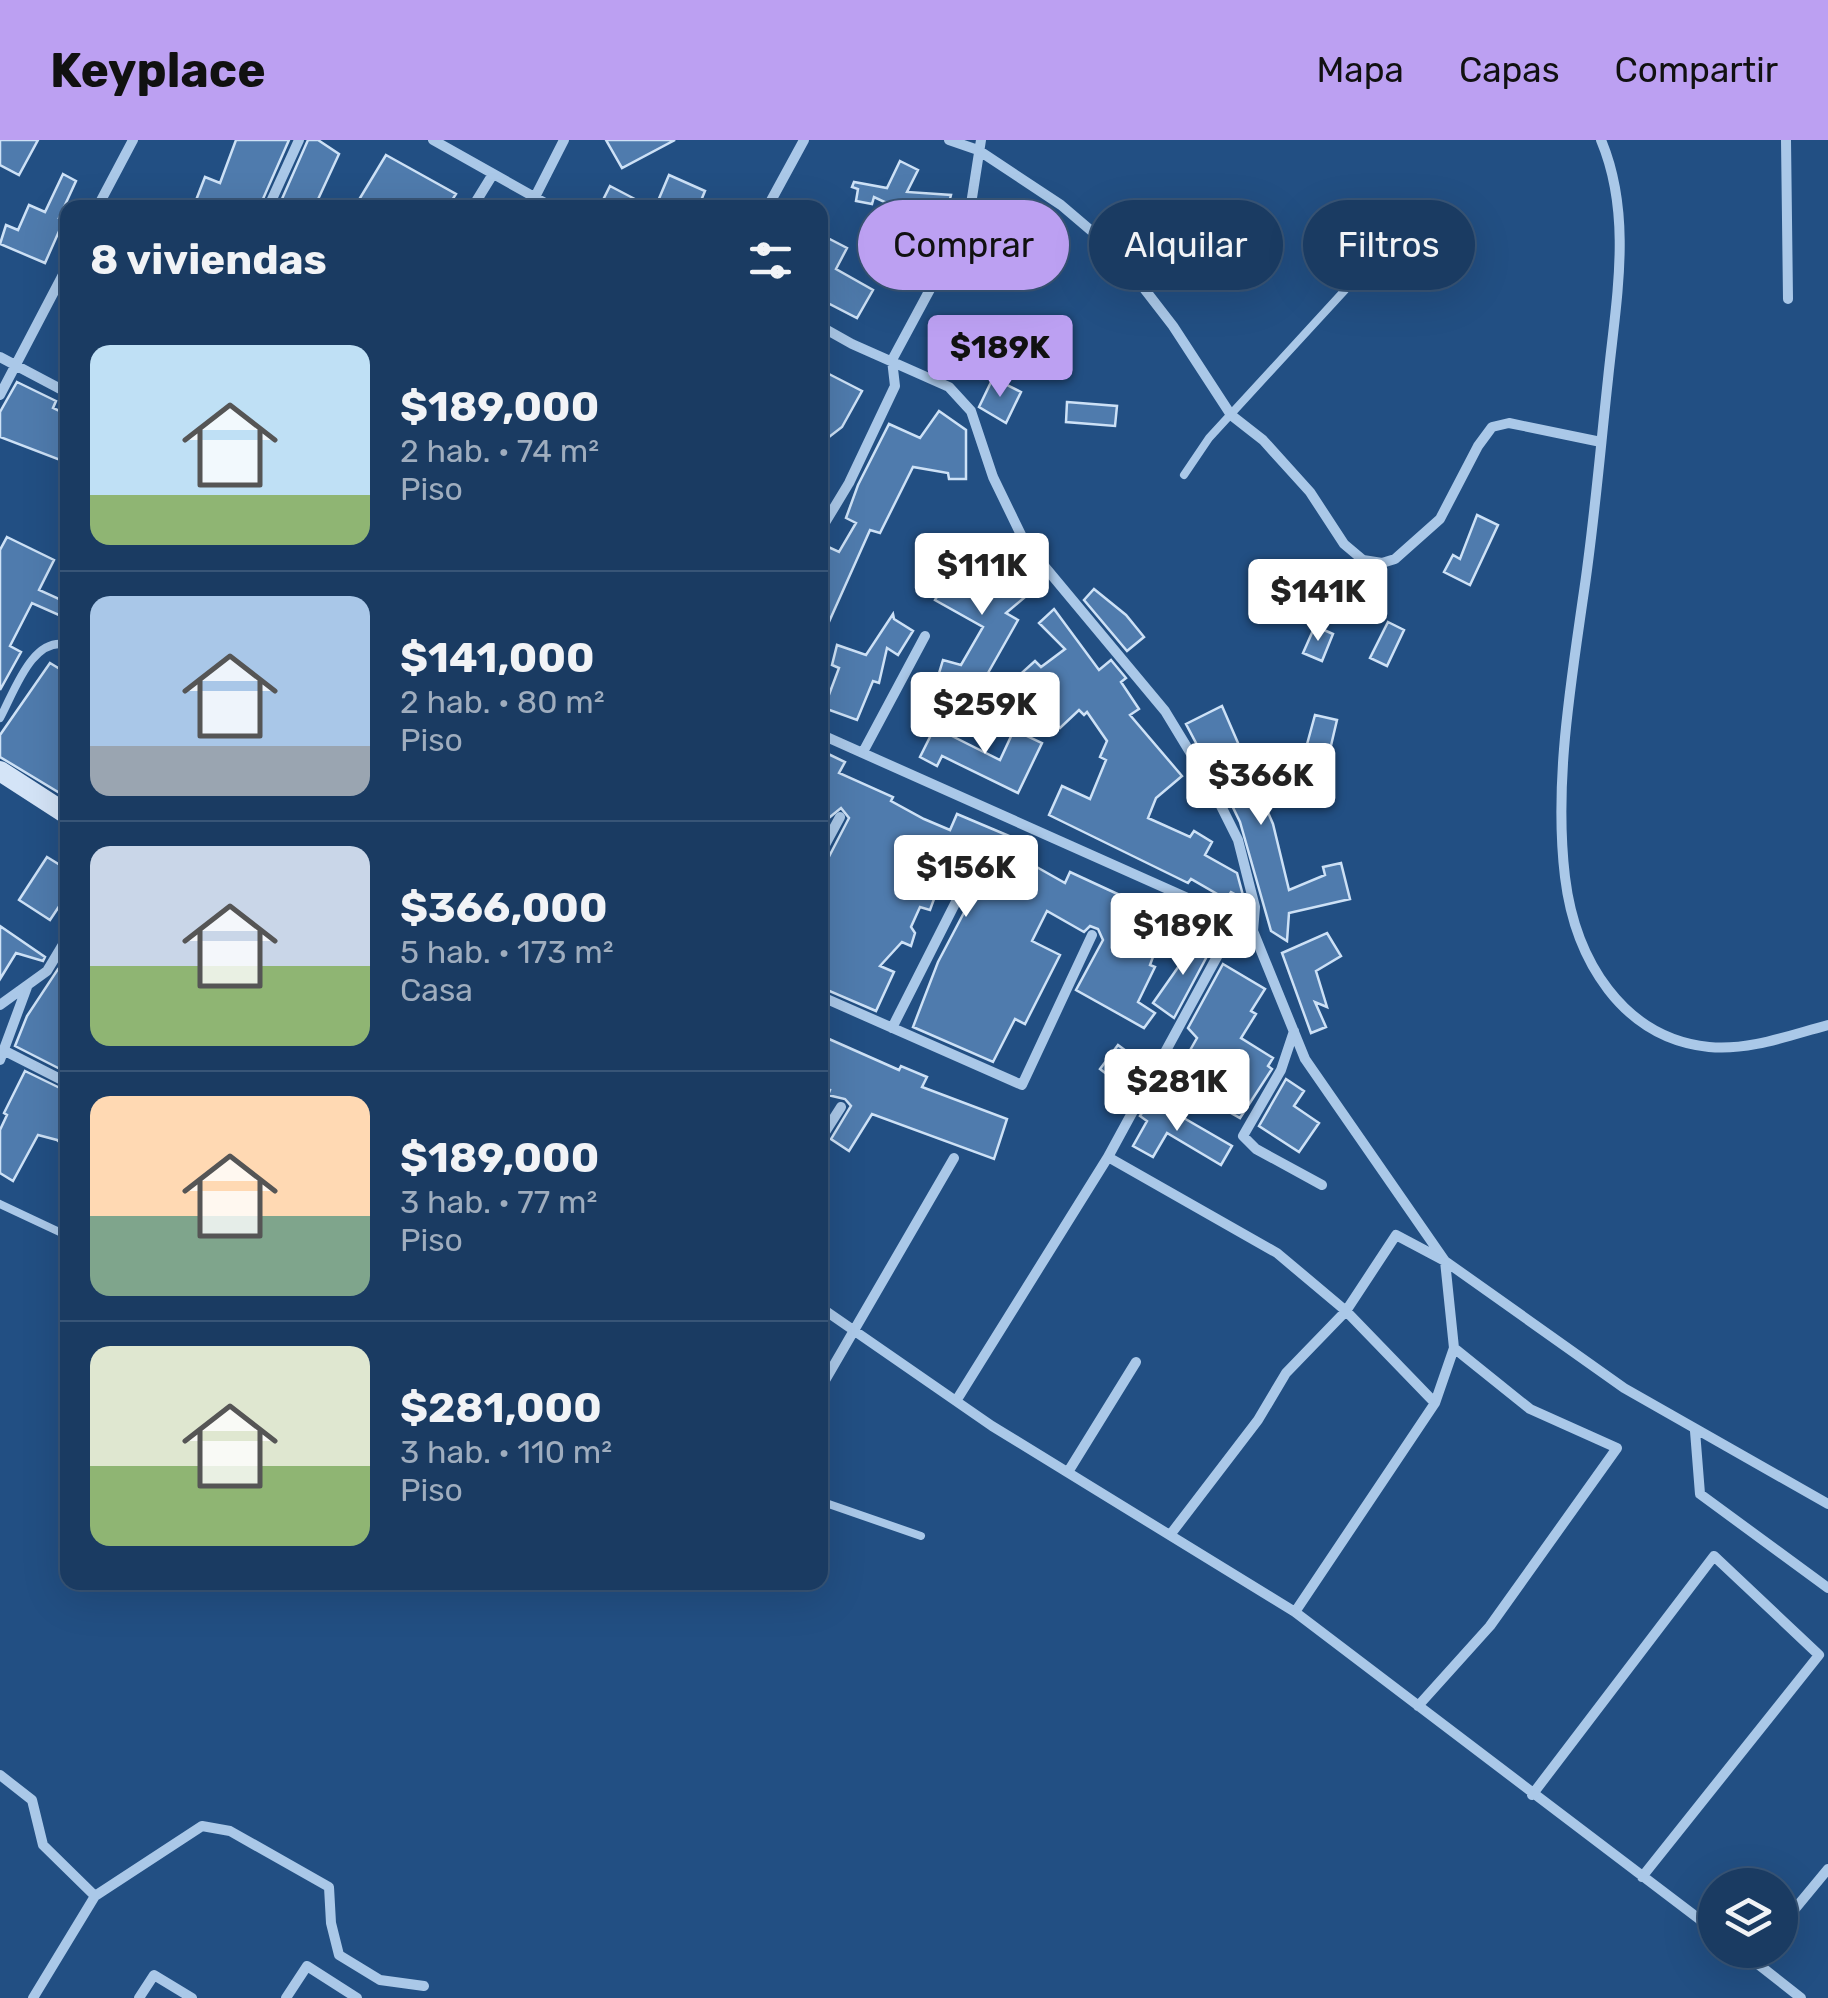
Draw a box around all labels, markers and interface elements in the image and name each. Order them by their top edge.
text: Keyplace [50,42,266,99]
text: Mapa [1317,49,1404,91]
text: Capas [1459,49,1560,91]
text: Compartir [1615,49,1778,91]
chip: Comprar [858,200,1069,290]
chip: Alquilar [1089,200,1283,290]
chip: Filtros [1303,200,1475,290]
icon: filters [743,233,798,288]
text: 8 viviendas [90,235,327,285]
pin: $189K [930,315,1070,400]
text: $189K [950,328,1050,366]
text: $189,000 [400,382,599,432]
icon: home [170,385,290,505]
text: 2 hab. · 74 m² [400,432,599,470]
text: Piso [400,470,463,508]
pin: $111K [912,533,1052,618]
text: $111K [937,546,1027,584]
pin: $141K [1248,559,1388,644]
text: $141K [1270,572,1366,610]
text: $141,000 [400,633,595,683]
icon: home [170,636,290,756]
pin: $259K [915,672,1055,757]
text: 2 hab. · 80 m² [400,683,605,721]
text: $259K [933,685,1037,723]
text: Piso [400,721,463,759]
pin: $366K [1191,743,1331,828]
text: $366K [1208,756,1314,794]
pin: $156K [896,835,1036,920]
text: $156K [916,848,1016,886]
text: $366,000 [400,883,607,933]
icon: home [170,886,290,1006]
pin: $189K [1113,893,1253,978]
text: $189K [1133,906,1233,944]
text: 5 hab. · 173 m² [400,933,614,971]
text: Casa [400,971,473,1009]
pin: $281K [1107,1049,1247,1134]
text: $281K [1127,1062,1227,1100]
text: $189,000 [400,1133,599,1183]
icon: home [170,1136,290,1256]
text: 3 hab. · 77 m² [400,1183,597,1221]
text: Piso [400,1221,463,1259]
text: $281,000 [400,1383,602,1433]
icon: home [170,1386,290,1506]
text: 3 hab. · 110 m² [400,1433,612,1471]
text: Piso [400,1471,463,1509]
map controls [1698,1868,1798,1968]
button: layers [1698,1868,1798,1968]

